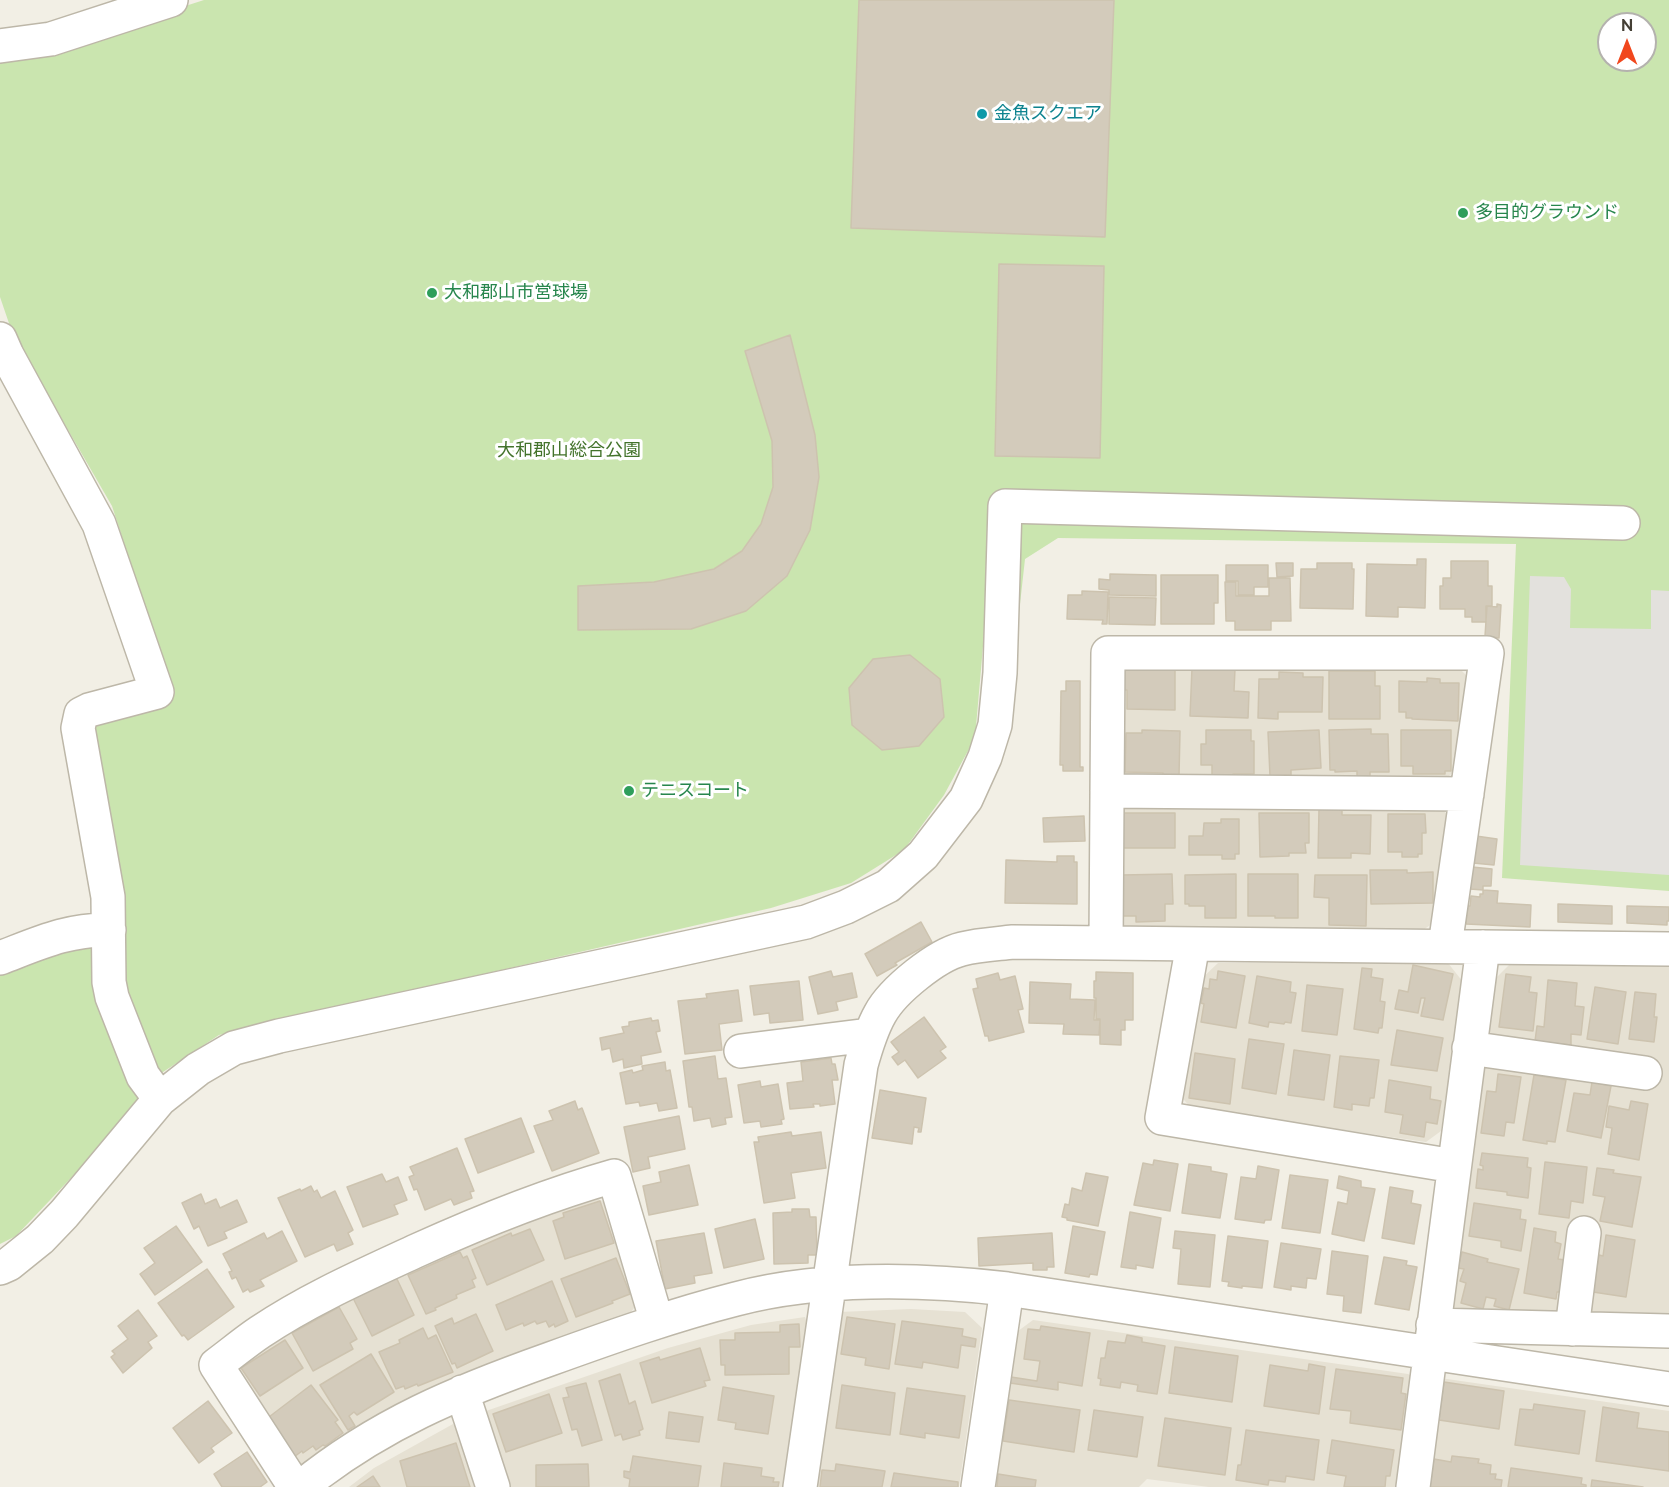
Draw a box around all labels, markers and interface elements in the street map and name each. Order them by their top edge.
north arrow [1597,12,1657,72]
text: N [1621,16,1633,35]
place label: 金魚スクエア [994,103,1102,125]
marker: 金魚スクエア [975,107,989,121]
place label: 多目的グラウンド [1475,202,1619,224]
marker: 多目的グラウンド [1456,206,1470,220]
place label: 大和郡山市営球場 [444,282,588,304]
marker: 大和郡山市営球場 [425,286,439,300]
park label: 大和郡山総合公園 [497,440,641,462]
place label: テニスコート [641,780,749,802]
marker: テニスコート [622,784,636,798]

